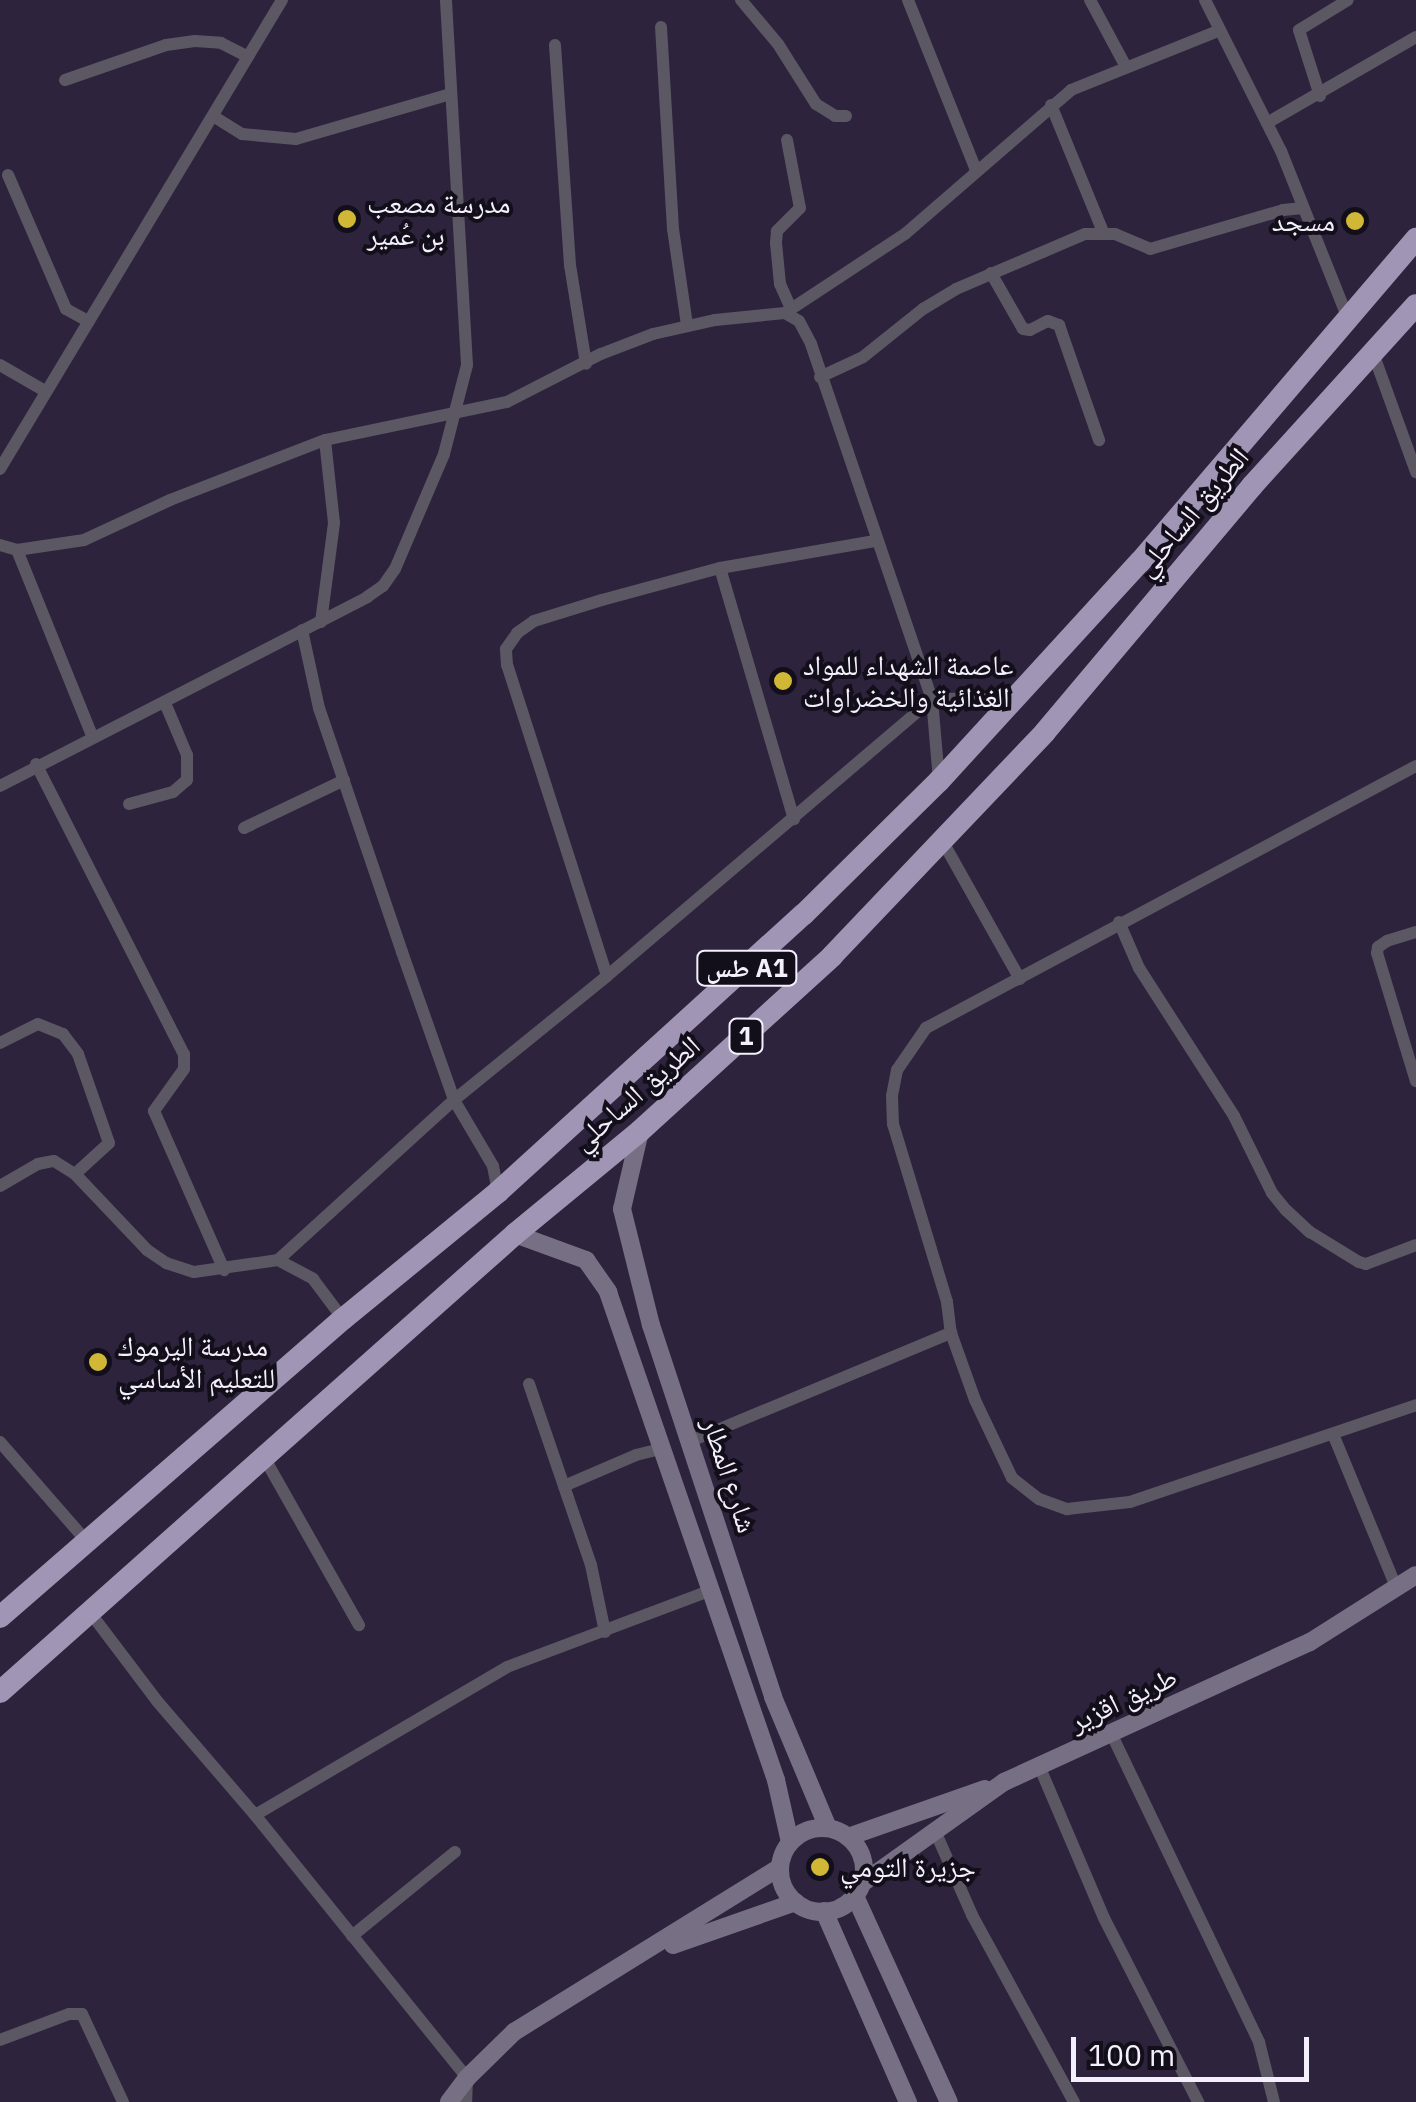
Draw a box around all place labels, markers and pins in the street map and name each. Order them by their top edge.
place label: مدرسة مصعب بن عُمير [367,186,511,252]
place label: مسجد [1272,204,1335,238]
marker: مدرسة مصعب بن عُمير [336,208,358,230]
marker: مسجد [1344,210,1366,232]
place label: عاصمة الشهداء للمواد الغذائية والخضراوات [803,648,1013,714]
marker: عاصمة الشهداء للمواد الغذائية والخضراوات [772,670,794,692]
place label: مدرسة اليرموك للتعليم الأساسي [118,1329,275,1395]
marker: مدرسة اليرموك للتعليم الأساسي [87,1351,109,1373]
place label: جزيرة التومي [840,1850,976,1884]
marker: جزيرة التومي [809,1856,831,1878]

